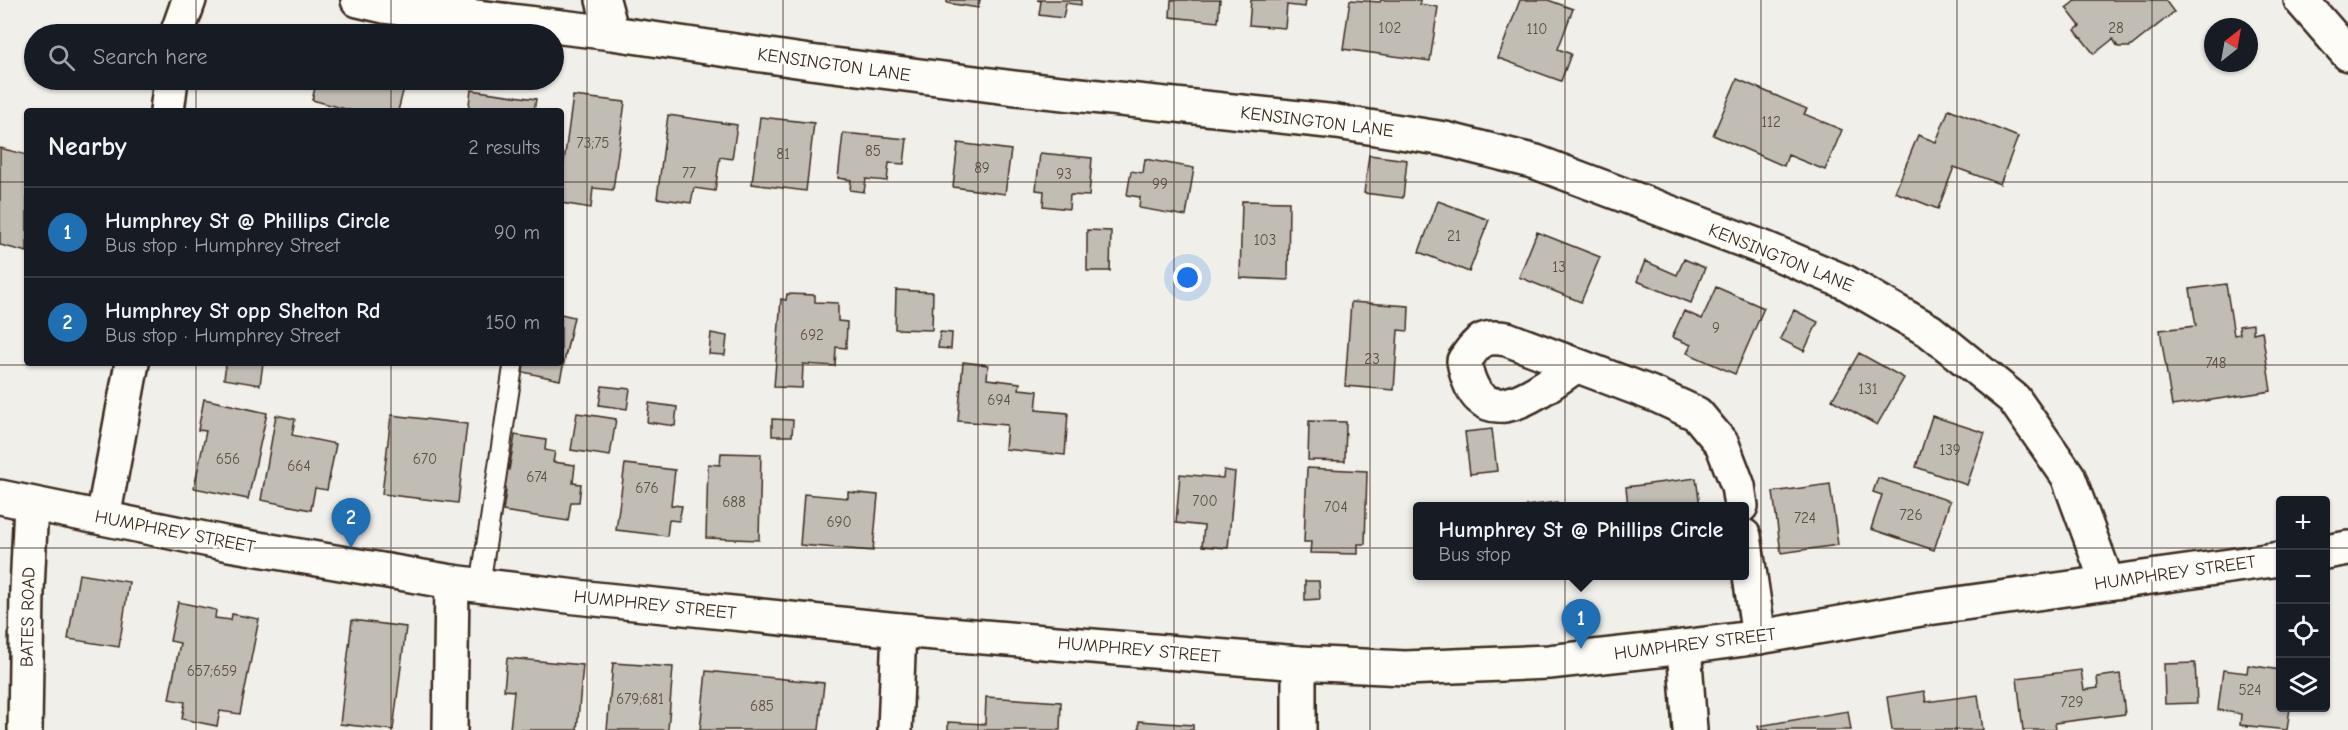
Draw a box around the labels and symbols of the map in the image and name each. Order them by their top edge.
north arrow [2204,18,2258,72]
house number: 102 [1379,19,1401,37]
house number: 28 [2108,19,2124,37]
house number: 110 [1526,20,1548,38]
street label: KENSINGTON LANE [756,44,912,86]
street label: KENSINGTON LANE [1239,102,1395,142]
house number: 112 [1761,113,1781,131]
house number: 73;75 [577,134,609,152]
house number: 85 [865,142,881,160]
house number: 81 [776,145,790,163]
house number: 89 [974,159,990,177]
house number: 77 [682,164,696,182]
house number: 93 [1056,165,1072,183]
house number: 99 [1152,175,1168,193]
street label: KENSINGTON LANE [1705,219,1857,297]
house number: 21 [1447,227,1461,245]
house number: 103 [1254,231,1276,249]
house number: 13 [1552,258,1566,276]
your location [1173,263,1202,292]
house number: 9 [1712,319,1720,337]
house number: 692 [800,326,824,344]
house number: 23 [1364,350,1380,368]
house number: 748 [2206,354,2226,372]
house number: 131 [1858,380,1878,398]
house number: 694 [987,391,1011,409]
house number: 139 [1939,441,1961,459]
house number: 656 [216,450,240,468]
house number: 670 [413,450,437,468]
house number: 664 [287,457,311,475]
house number: 674 [526,468,548,486]
house number: 676 [635,479,659,497]
house number: 700 [1192,492,1218,510]
house number: 688 [722,493,746,511]
pin: 2 [332,498,370,548]
house number: 704 [1324,498,1348,516]
street label: HUMPHREY STREET [93,506,258,558]
house number: 726 [1899,506,1923,524]
house number: 724 [1794,509,1816,527]
house number: 690 [826,513,852,531]
street label: HUMPHREY STREET [2093,551,2258,595]
street label: BATES ROAD [17,567,39,667]
street label: HUMPHREY STREET [573,586,738,624]
pin: 1 [1562,600,1600,649]
street label: HUMPHREY STREET [1613,624,1778,664]
street label: HUMPHREY STREET [1057,632,1222,668]
house number: 657;659 [187,662,237,680]
house number: 524 [2238,681,2262,699]
house number: 679;681 [616,690,664,708]
house number: 729 [2061,693,2083,711]
house number: 685 [750,697,774,715]

